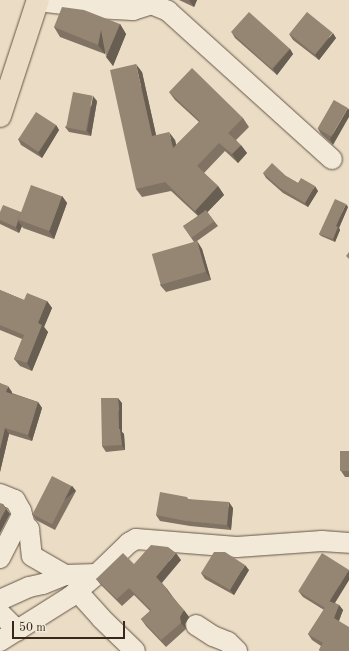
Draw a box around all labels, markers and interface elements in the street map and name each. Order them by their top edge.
scale bar [14,613,127,639]
text: 50 m [19,622,46,634]

